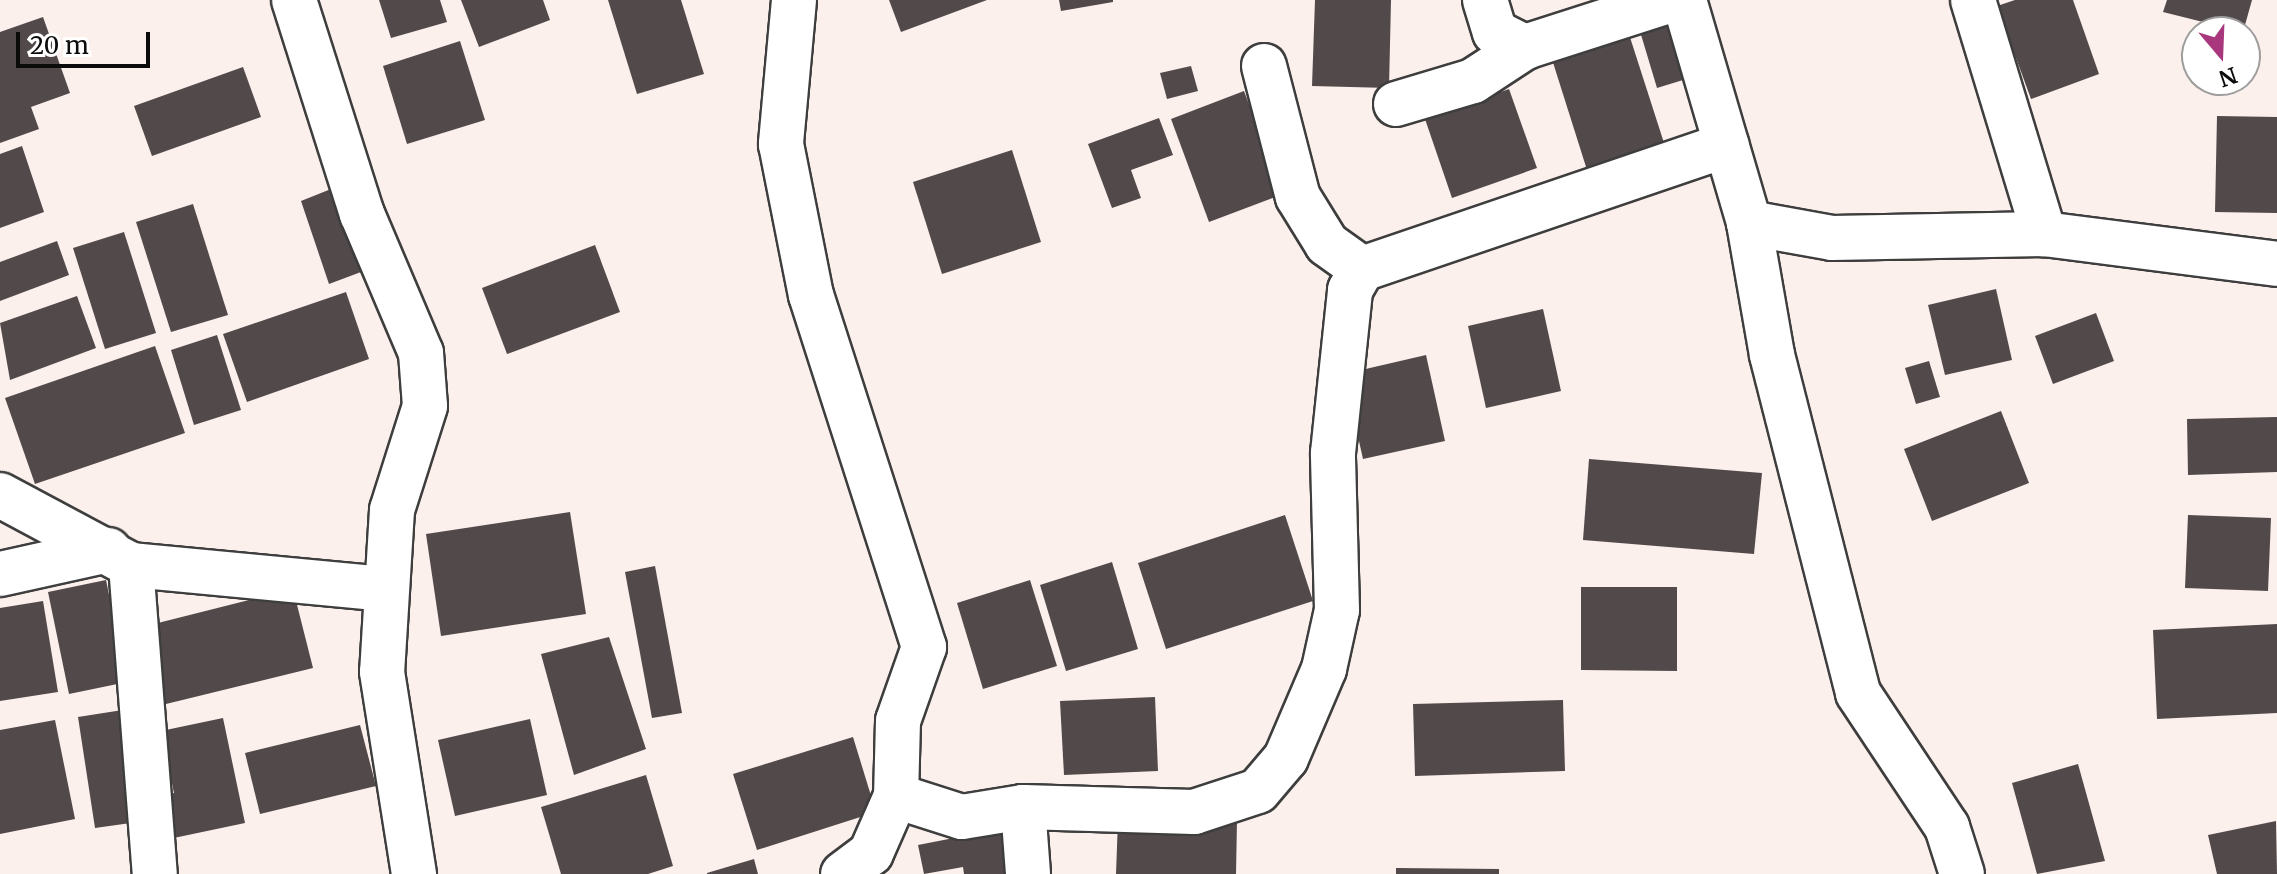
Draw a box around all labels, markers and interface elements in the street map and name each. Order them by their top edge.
scale bar [20,16,154,66]
north arrow [2181,16,2261,96]
text: 20 m [30,30,89,61]
text: N [2215,61,2241,93]

